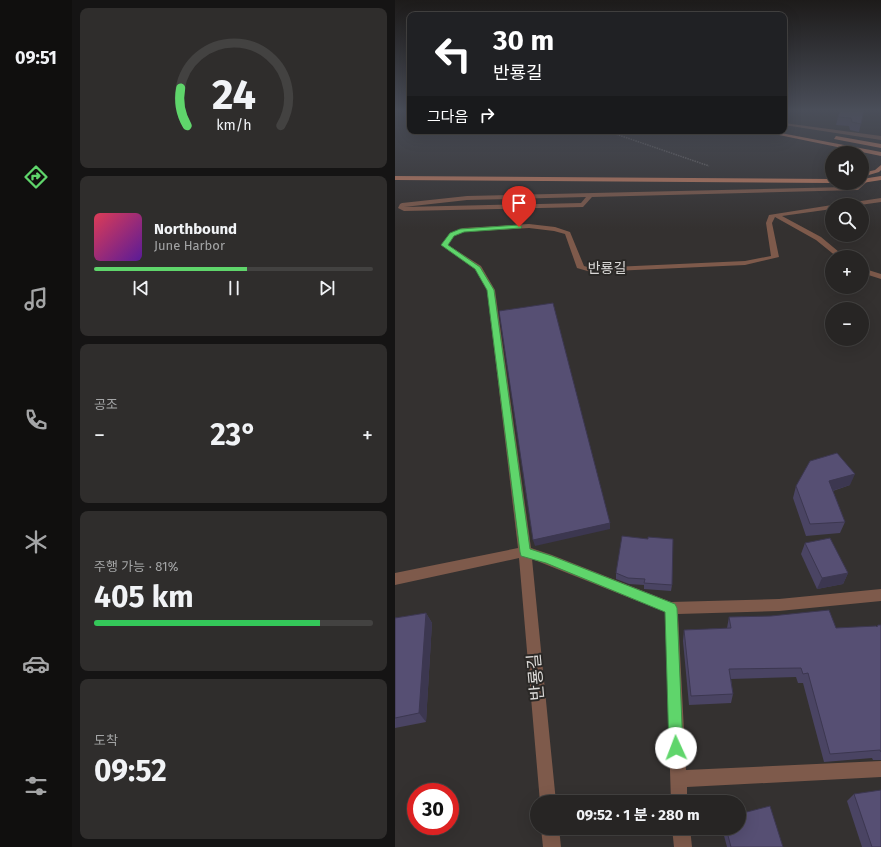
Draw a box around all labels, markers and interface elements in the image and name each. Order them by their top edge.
text: 30 m [493,24,554,57]
icon: left [427,28,479,80]
text: 09:51 [15,47,57,69]
text: 반룡길 [493,62,543,84]
text: 24 [212,70,255,120]
icon: right [476,104,498,126]
text: 그다음 [427,108,468,126]
text: km/h [216,116,251,133]
map controls [825,146,869,346]
button: sound [825,146,869,190]
icon: directions [22,163,50,191]
pin [502,186,536,227]
icon: arrive [508,192,530,214]
button: search [825,198,869,242]
text: Northbound [154,220,237,238]
text: June Harbor [154,238,225,253]
button: + [825,250,869,294]
street label: 반룡길 [588,260,626,277]
icon: previous [130,277,152,299]
icon: pause [223,277,245,299]
icon: next [316,277,338,299]
icon: music [22,285,50,313]
button: − [825,302,869,346]
text: 공조 [94,397,118,412]
icon: phone [22,406,50,434]
text: 23° [210,417,257,453]
text: − [94,422,105,449]
text: + [362,422,373,449]
icon: climate [22,528,50,556]
text: 주행 가능 · 81% [94,559,178,574]
text: 405 km [94,579,194,615]
icon: car [22,650,50,678]
street label: 반룡길 [523,653,549,701]
position arrow [655,727,697,769]
text: 도착 [94,733,118,748]
text: 09:52 [94,753,167,789]
icon: filters [22,772,50,800]
speed limit sign: 30 [407,783,459,835]
text: 09:52 · 1 분 · 280 m [576,806,700,824]

